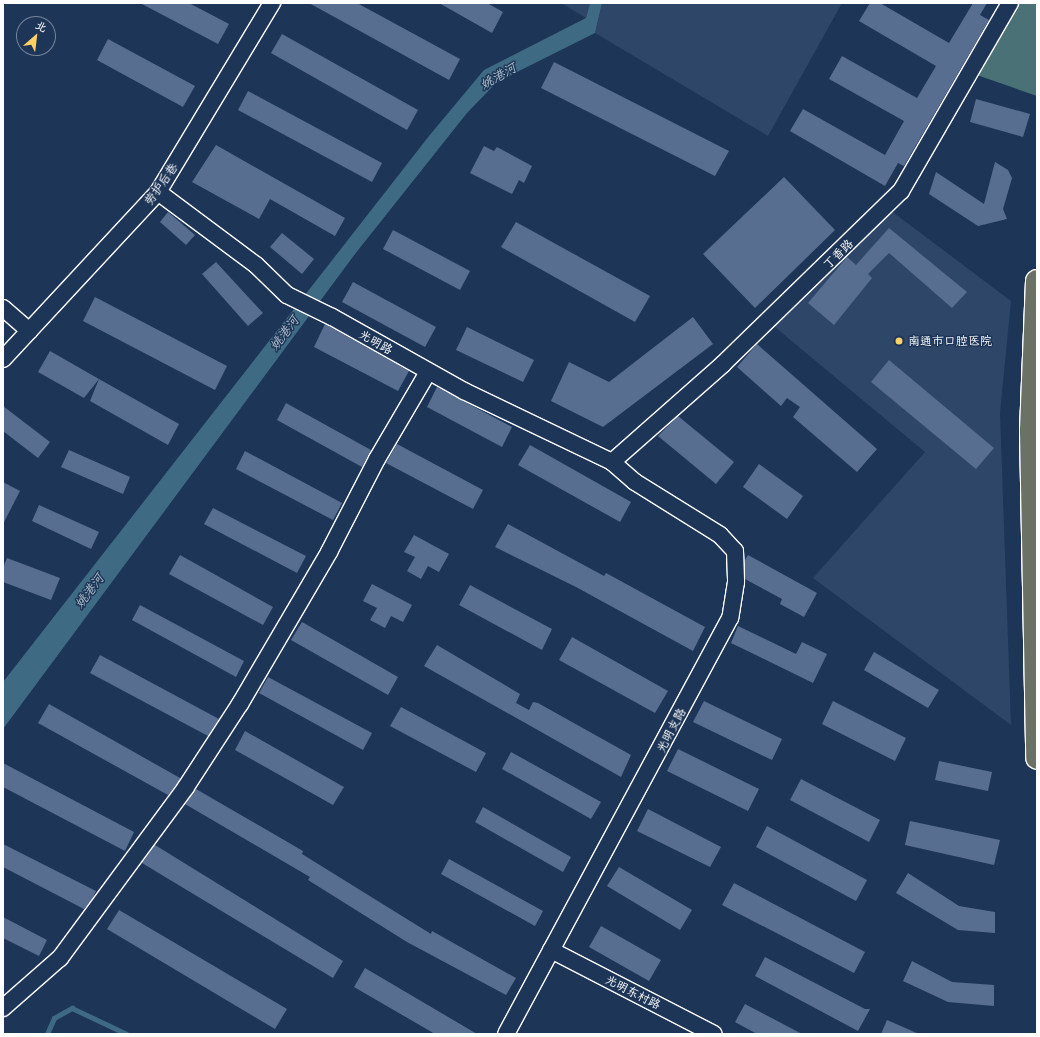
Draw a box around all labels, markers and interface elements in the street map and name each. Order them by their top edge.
north arrow [16,16,56,56]
text: 北 [33,16,50,36]
water label: 姚港河 [477,59,519,93]
street label: 劳护后巷 [141,160,181,208]
street label: 丁香路 [820,236,856,272]
water label: 姚港河 [266,313,302,353]
street label: 光明路 [357,327,395,357]
place label: 南通市口腔医院 [908,334,992,348]
marker: 南通市口腔医院 [893,335,905,347]
water label: 姚港河 [71,571,107,611]
street label: 光明支路 [653,705,689,755]
street label: 光明东村路 [603,972,663,1012]

